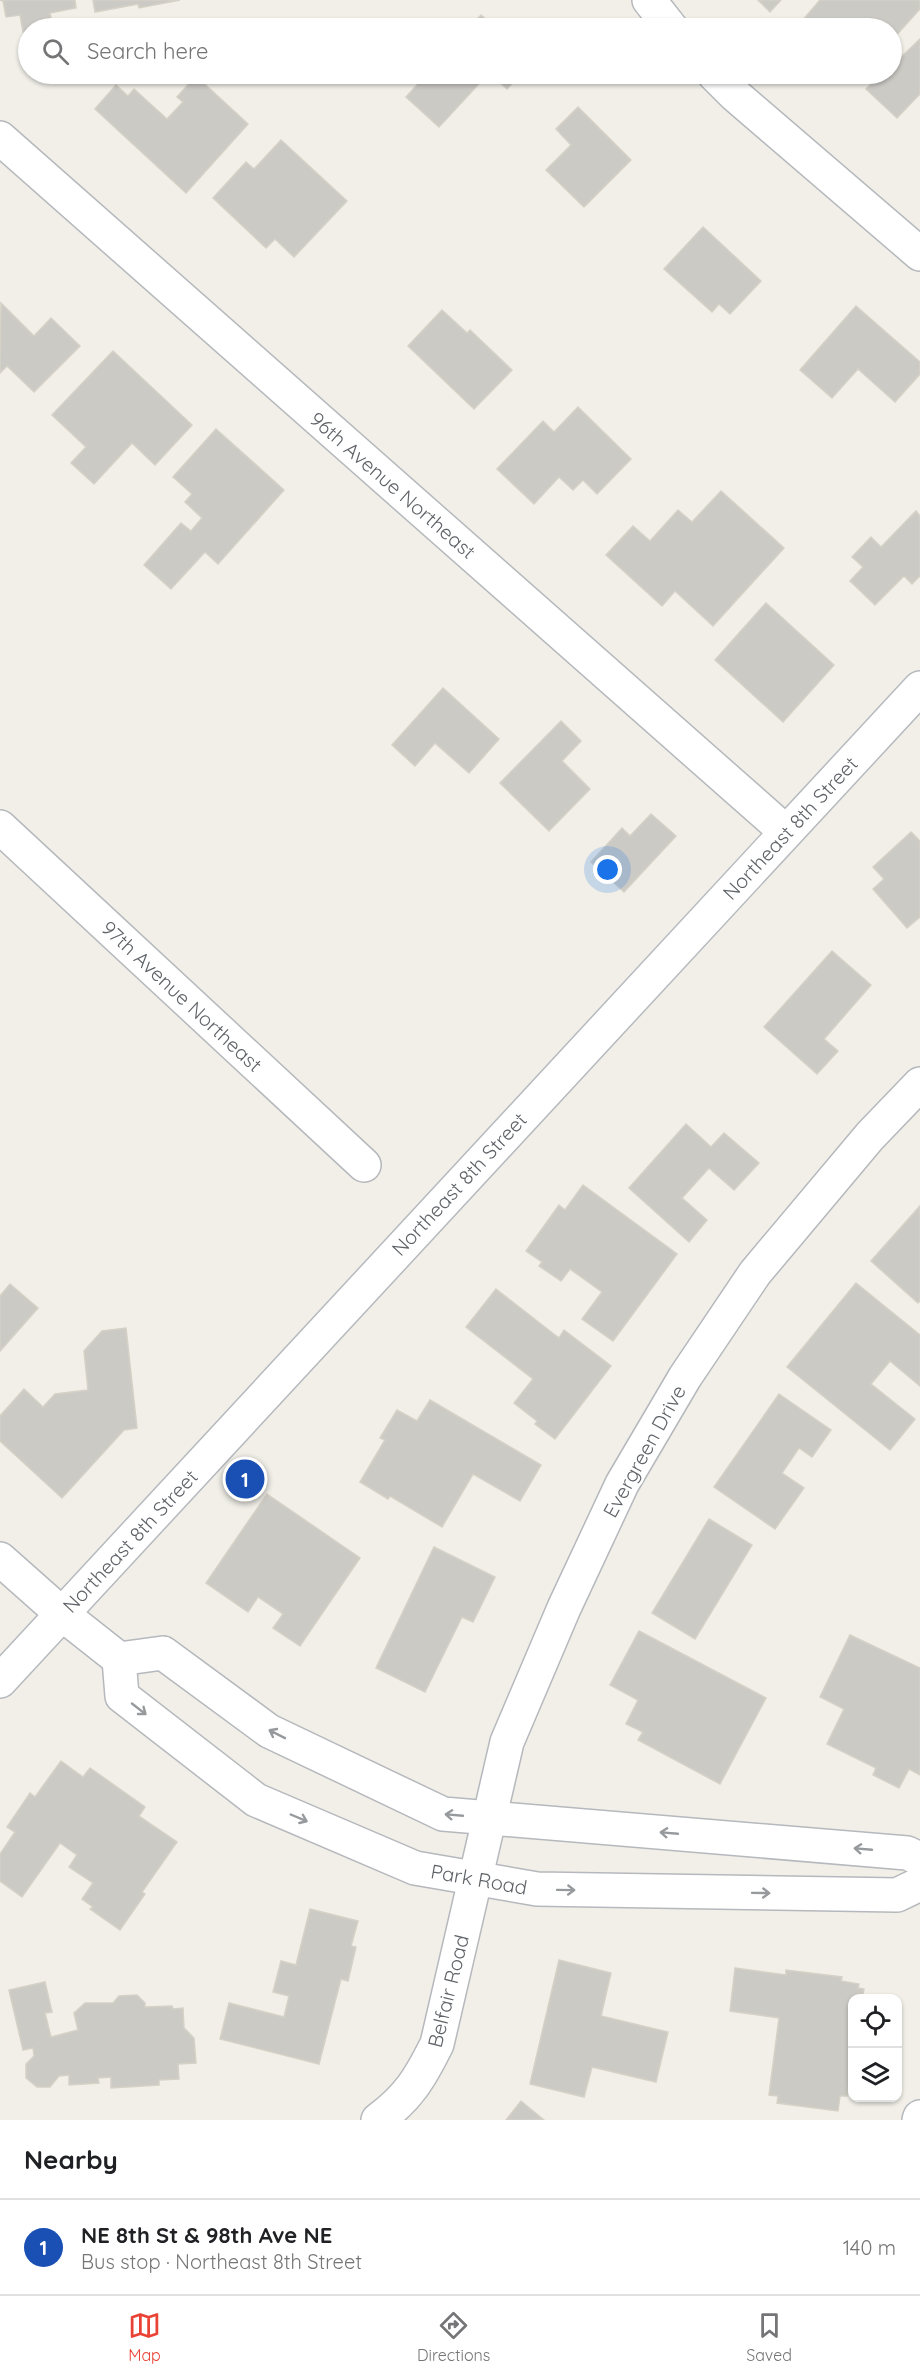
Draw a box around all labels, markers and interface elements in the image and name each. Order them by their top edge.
search box [18,18,902,84]
icon: search [39,35,72,68]
text: Search here [87,37,208,65]
street label: 96th Avenue Northeast [305,406,481,564]
street label: Northeast 8th Street [717,751,863,905]
your location [593,855,622,884]
street label: 97th Avenue Northeast [97,915,268,1077]
street label: Northeast 8th Street [386,1107,532,1261]
street label: Evergreen Drive [597,1380,691,1522]
pin: 1 [226,1456,264,1502]
street label: Northeast 8th Street [57,1464,203,1618]
one-way arrow [130,1703,146,1716]
one-way arrow [268,1728,286,1740]
one-way arrow [444,1809,464,1820]
one-way arrow [289,1813,307,1824]
one-way arrow [659,1827,679,1838]
one-way arrow [854,1843,874,1854]
street label: Park Road [429,1858,529,1900]
one-way arrow [555,1884,575,1896]
one-way arrow [750,1887,770,1899]
street label: Belfair Road [422,1932,474,2050]
map controls [848,1994,902,2102]
button: locate [848,1994,902,2048]
button: layers [848,2048,902,2102]
text: Nearby [24,2143,118,2176]
text: NE 8th St & 98th Ave NE [81,2221,332,2249]
text: 1 [40,2235,47,2260]
text: 140 m [843,2235,896,2260]
text: Bus stop · Northeast 8th Street [81,2249,362,2274]
tab: Map [128,2309,161,2365]
tab: Directions [417,2309,490,2365]
tab: Saved [746,2309,792,2365]

